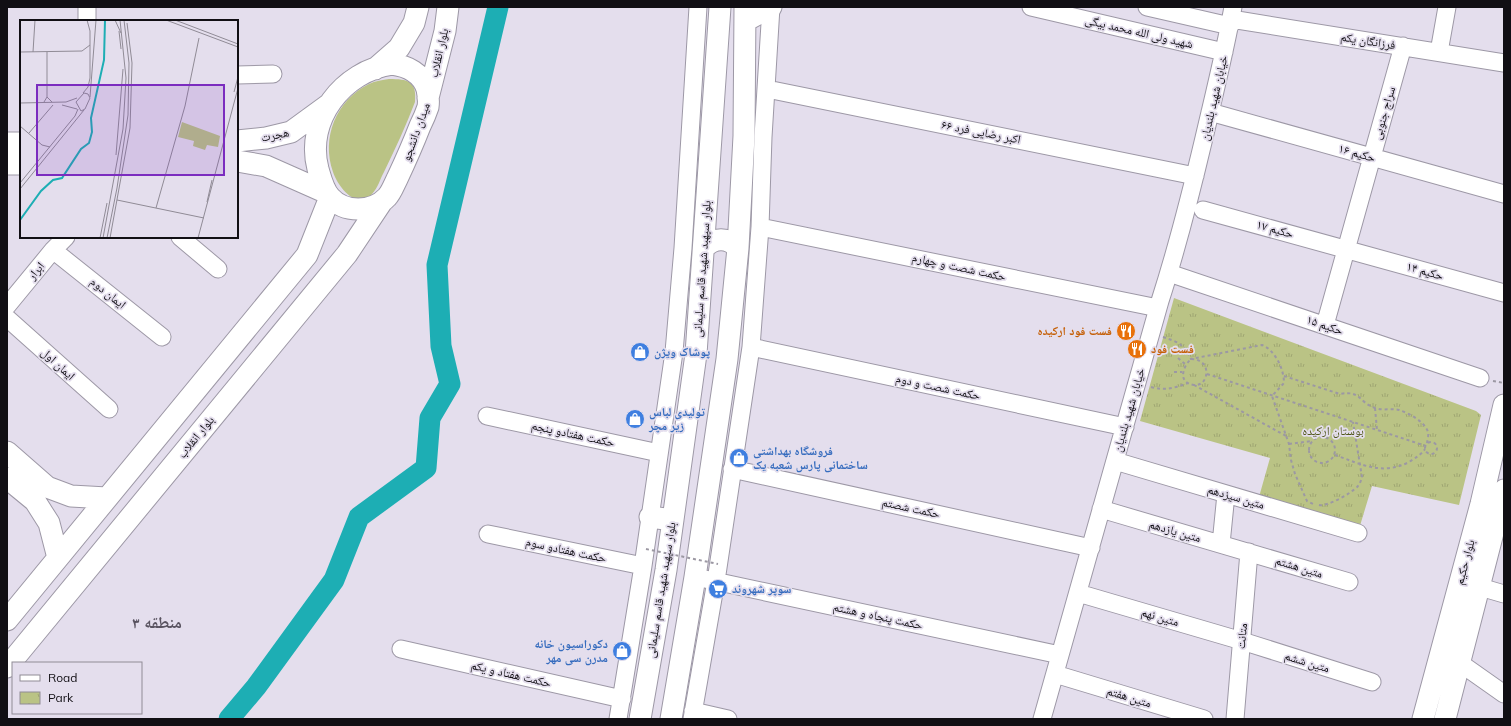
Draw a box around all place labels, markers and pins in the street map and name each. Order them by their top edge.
restaurant icon: فست فود ارکیده [1115,320,1137,342]
place label: فست فود ارکیده [1037,323,1112,338]
restaurant icon: فست فود [1126,338,1148,360]
shop icon: پوشاک ویژن [629,341,651,363]
place label: فست فود [1151,341,1194,356]
place label: پوشاک ویژن [654,344,710,360]
place label: تولیدی لباس زیر مچر [648,404,706,433]
shop icon: تولیدی لباس زیر مچر [624,408,646,430]
place label: فروشگاه بهداشتی ساختمانی پارس شعبه یک [753,443,868,473]
shop icon: فروشگاه بهداشتی ساختمانی پارس شعبه یک [728,447,750,469]
supermarket icon: سوپر شهروند [707,578,729,600]
place label: سوپر شهروند [732,581,791,596]
place label: دکوراسیون خانه مدرن سی مهر [534,636,608,666]
shop icon: دکوراسیون خانه مدرن سی مهر [611,640,633,662]

